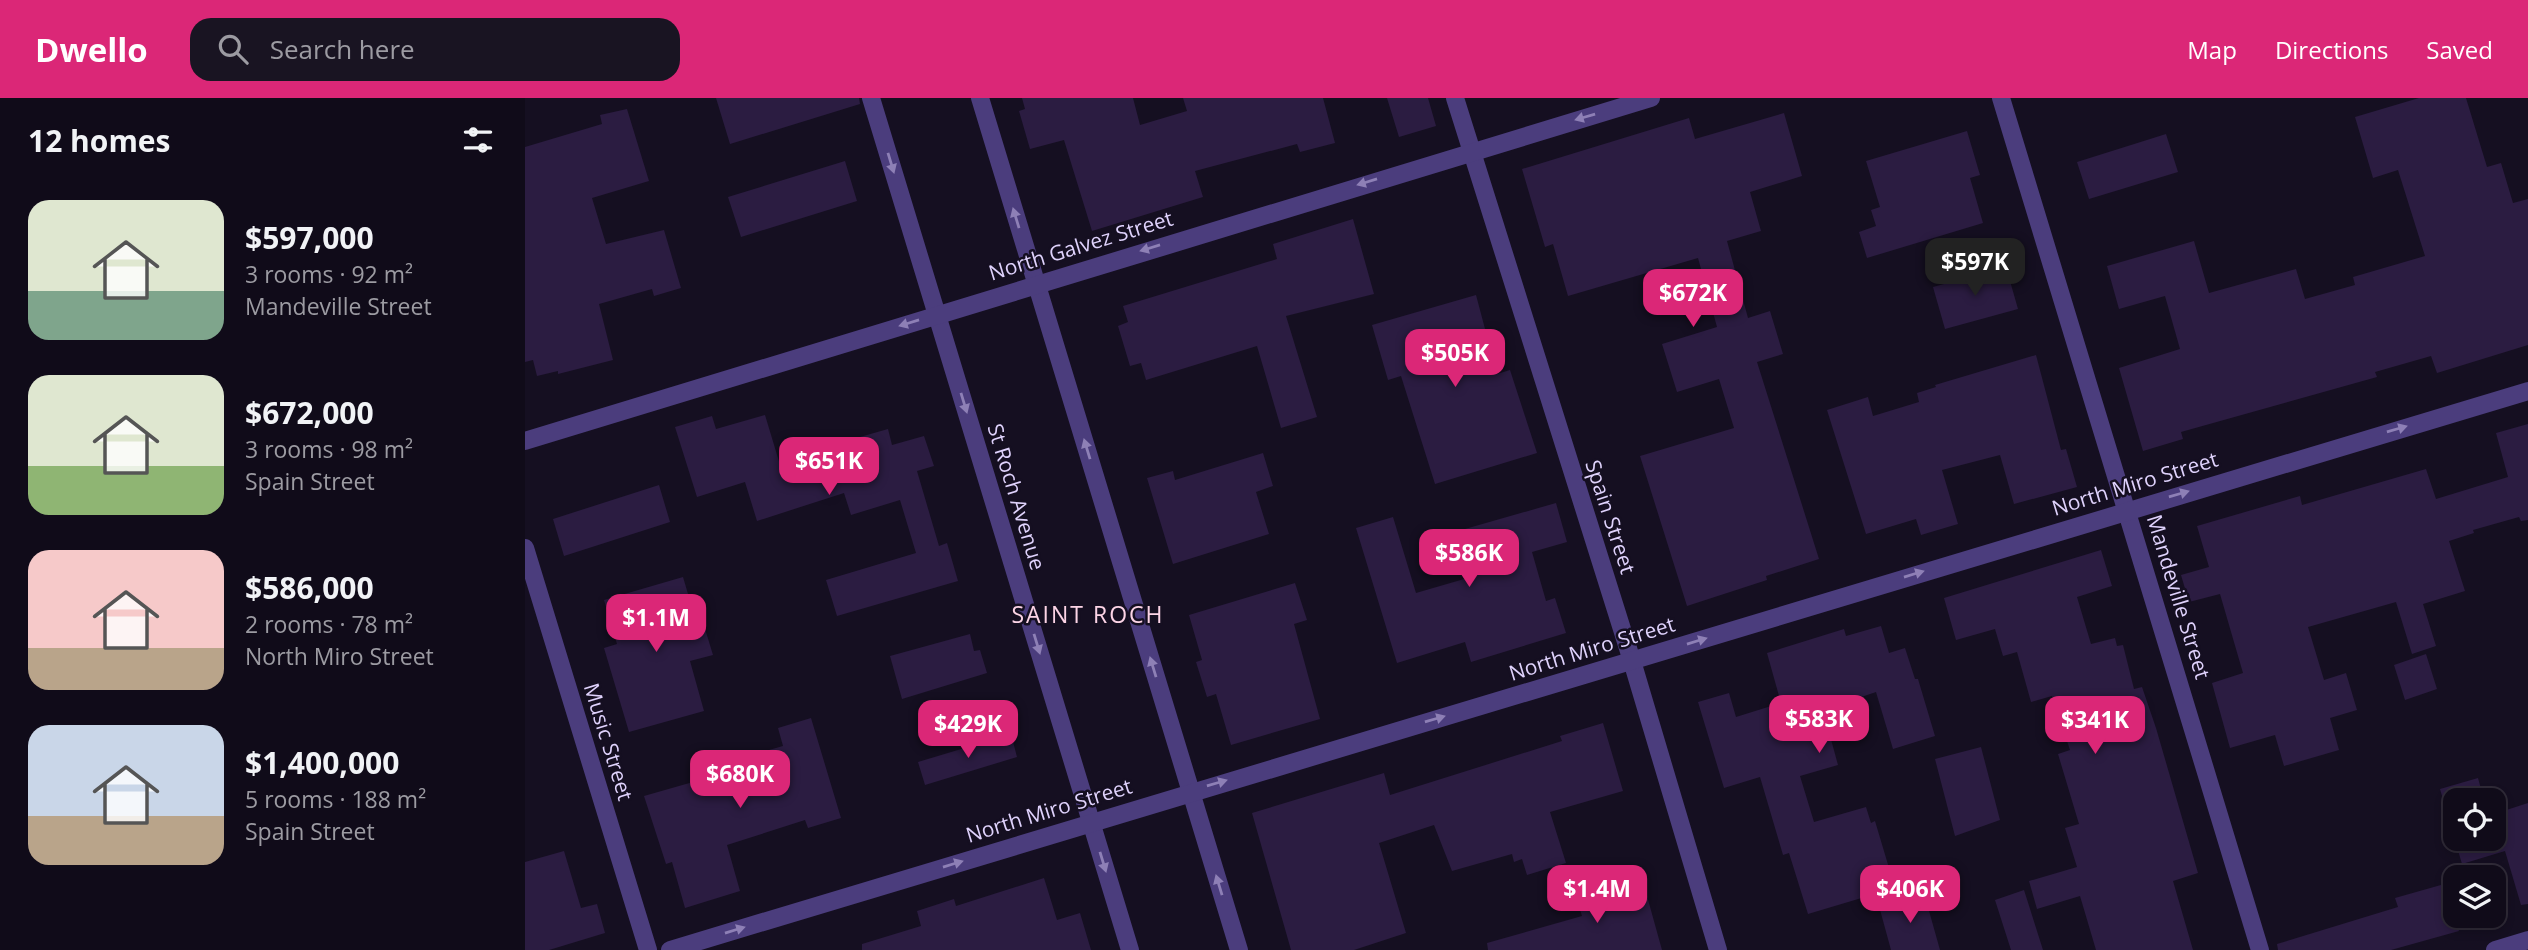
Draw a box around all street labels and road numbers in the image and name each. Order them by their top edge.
street label: North Galvez Street [985,204,1176,286]
street label: St Roch Avenue [981,420,1053,573]
street label: North Miro Street [2048,444,2221,522]
street label: Spain Street [1579,456,1643,577]
street label: Mandeville Street [2141,511,2217,682]
street label: North Miro Street [1505,609,1678,687]
street label: Music Street [578,680,640,804]
street label: North Miro Street [962,771,1135,849]

